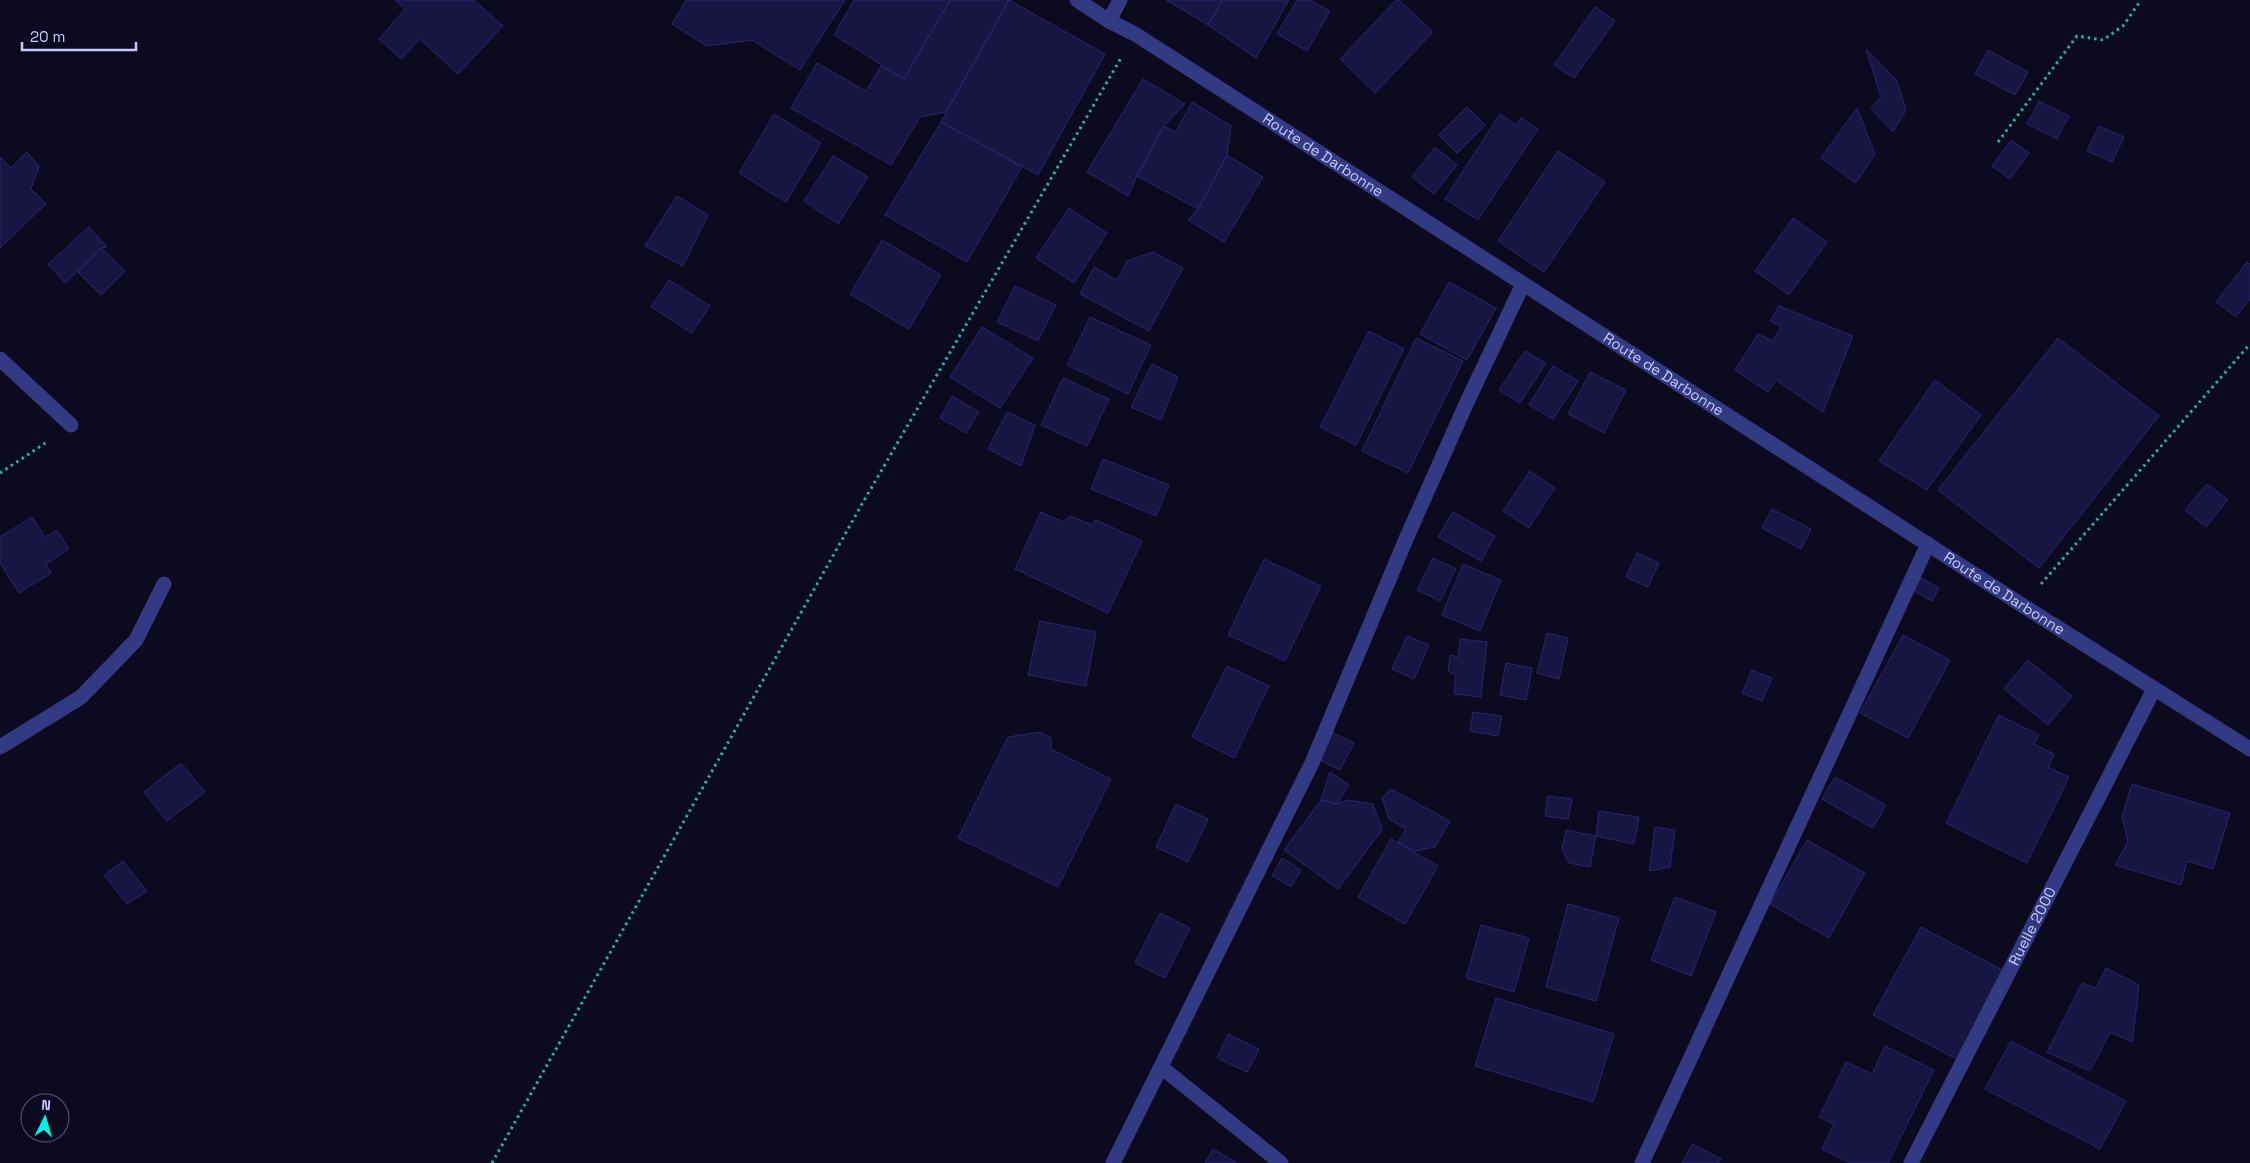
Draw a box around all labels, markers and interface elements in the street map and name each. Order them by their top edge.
scale bar [22,20,136,52]
text: 20 m [30,27,65,46]
street label: Route de Darbonne [1259,109,1388,201]
street label: Route de Darbonne [1600,328,1728,420]
street label: Route de Darbonne [1940,547,2069,639]
street label: Ruelle 2000 [2004,884,2060,968]
north arrow [20,1093,70,1143]
text: N [41,1096,52,1114]

